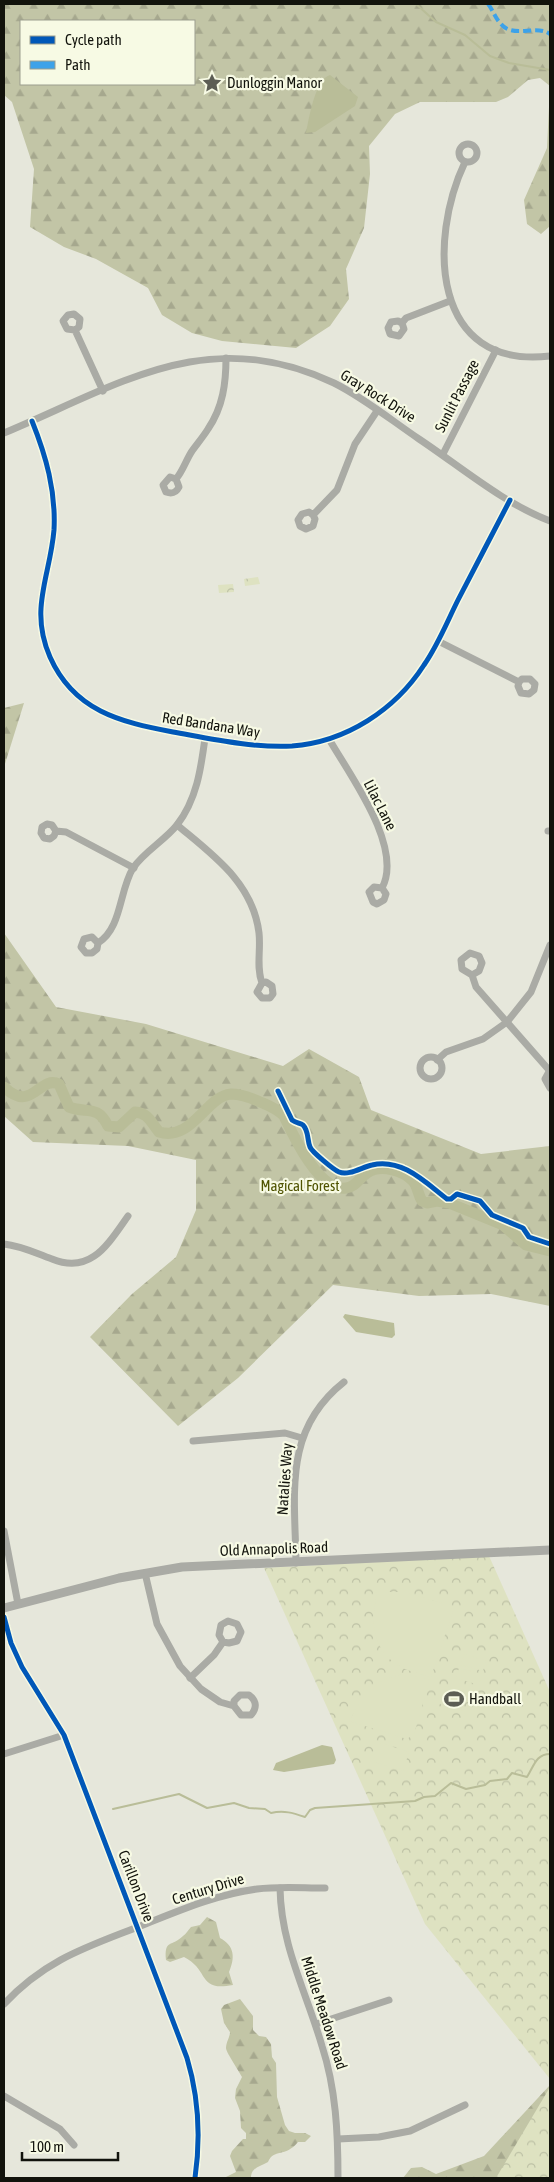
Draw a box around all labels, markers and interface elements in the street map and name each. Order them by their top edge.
legend [20,20,195,85]
text: Cycle path [65,31,122,48]
text: Path [65,56,91,73]
place icon: Dunloggin Manor [201,72,223,94]
place label: Dunloggin Manor [227,74,323,91]
street label: Sunlit Passage [431,356,482,435]
street label: Gray Rock Drive [338,366,419,425]
street label: Red Bandana Way [161,708,261,741]
street label: Lilac Lane [360,777,401,833]
park label: Magical Forest [260,1177,340,1194]
street label: Natalies Way [274,1442,296,1516]
street label: Old Annapolis Road [220,1538,328,1559]
sports icon: Handball [443,1688,465,1710]
place label: Handball [469,1690,521,1707]
street label: Carillon Drive [115,1848,158,1924]
street label: Century Drive [170,1869,246,1907]
street label: Middle Meadow Road [298,1954,351,2072]
scale bar [22,2130,119,2162]
text: 100 m [30,2138,64,2155]

